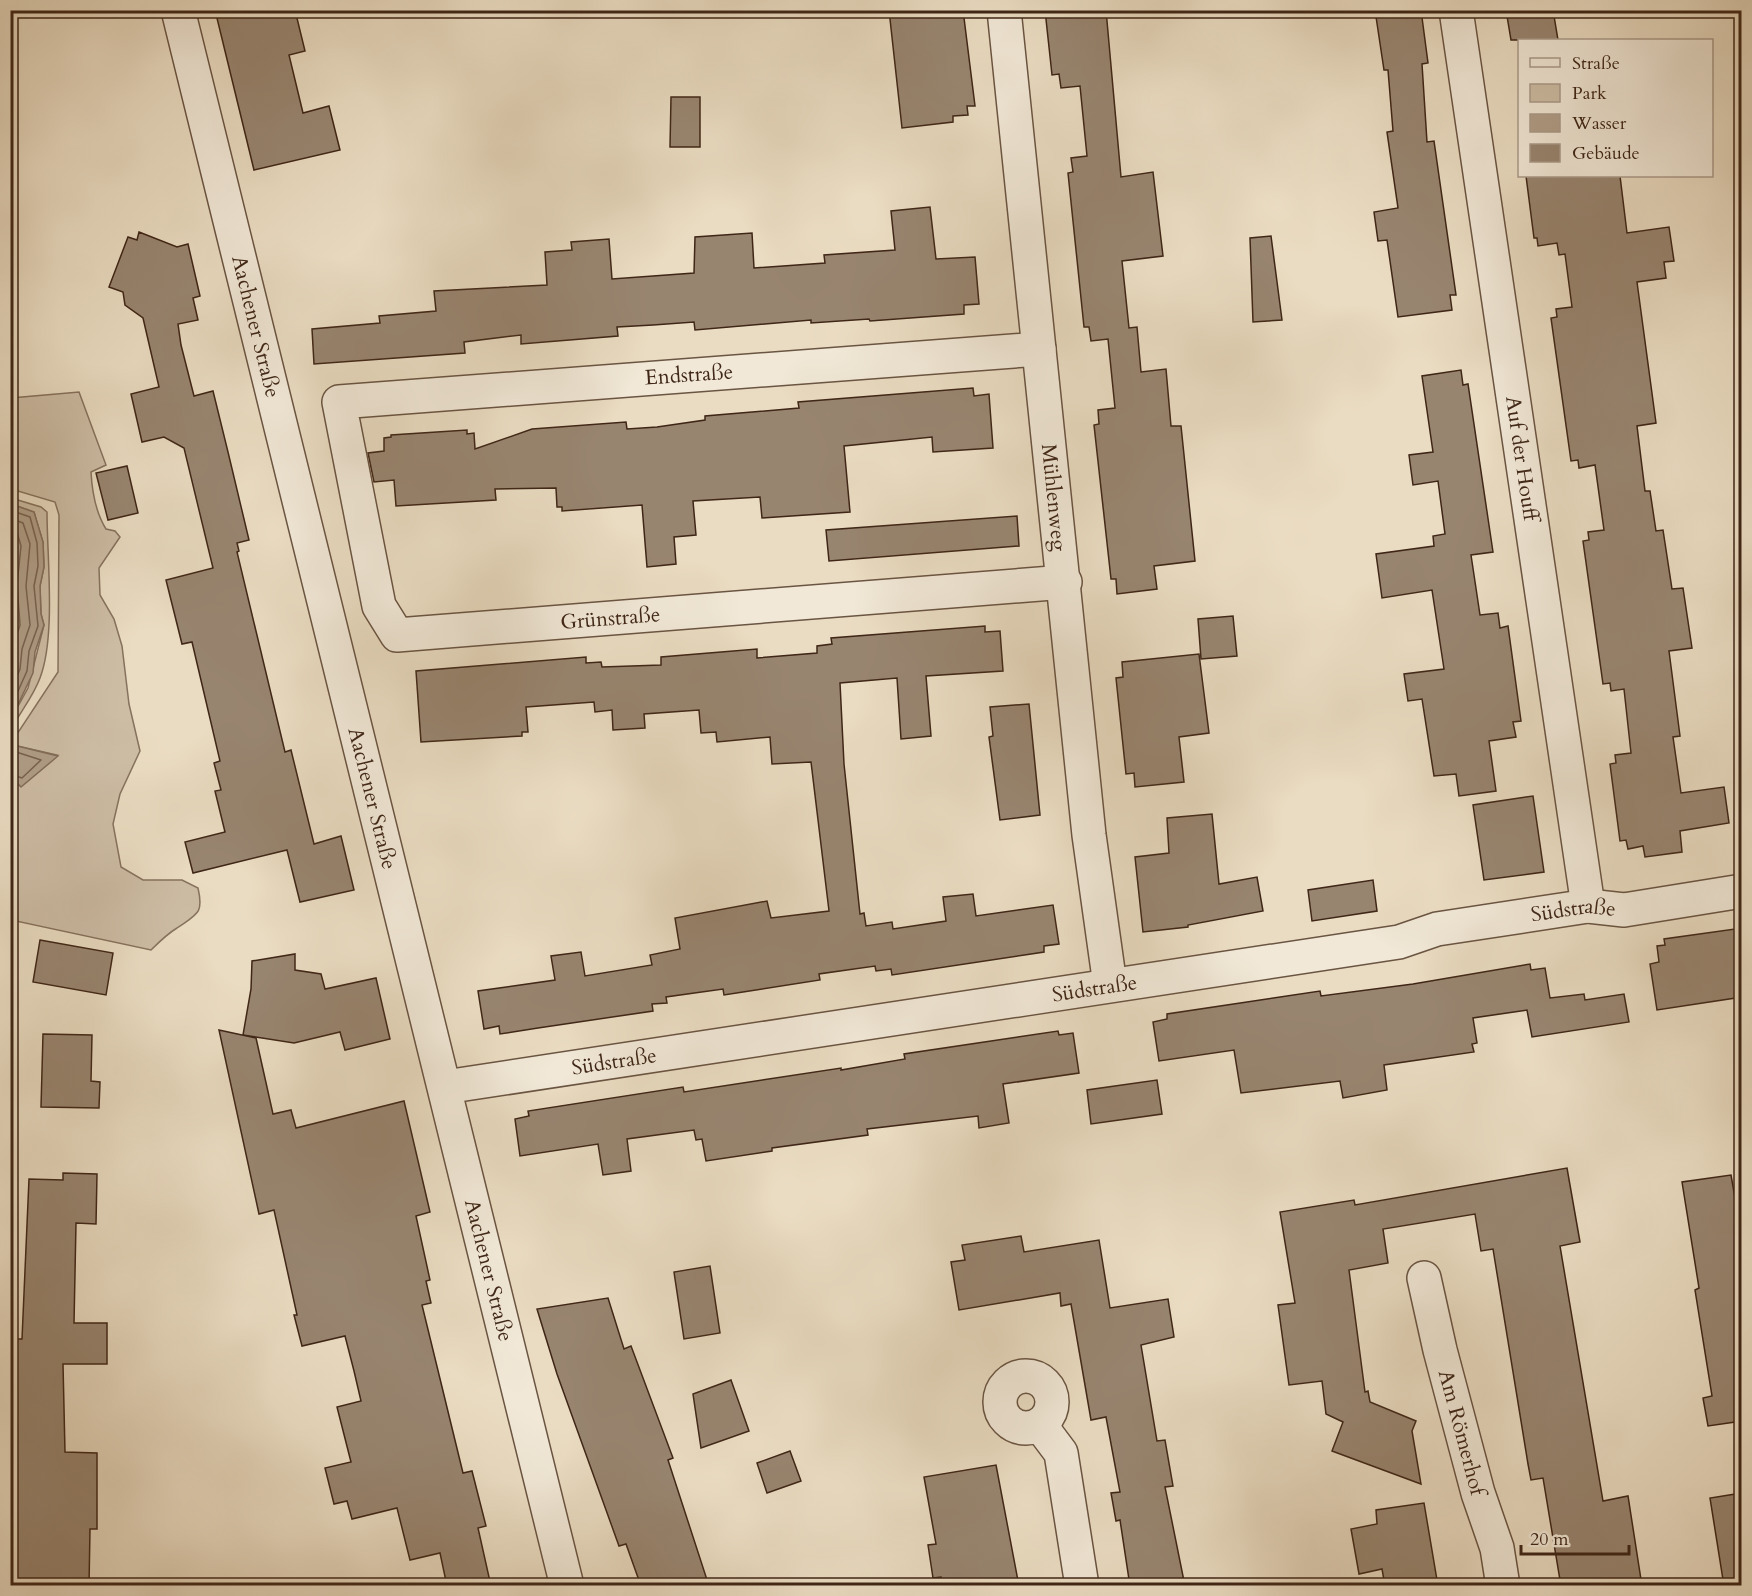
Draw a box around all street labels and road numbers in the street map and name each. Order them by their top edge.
street label: Aachener Straße [225,252,288,401]
street label: Endstraße [644,357,734,393]
street label: Auf der Houff [1499,394,1546,526]
street label: Mühlenweg [1034,442,1074,553]
street label: Grünstraße [559,600,661,636]
street label: Aachener Straße [341,724,404,872]
street label: Südstraße [1529,891,1617,929]
street label: Südstraße [1050,967,1139,1009]
street label: Südstraße [570,1041,659,1082]
street label: Aachener Straße [458,1196,521,1344]
street label: Am Römerhof [1431,1367,1493,1502]

